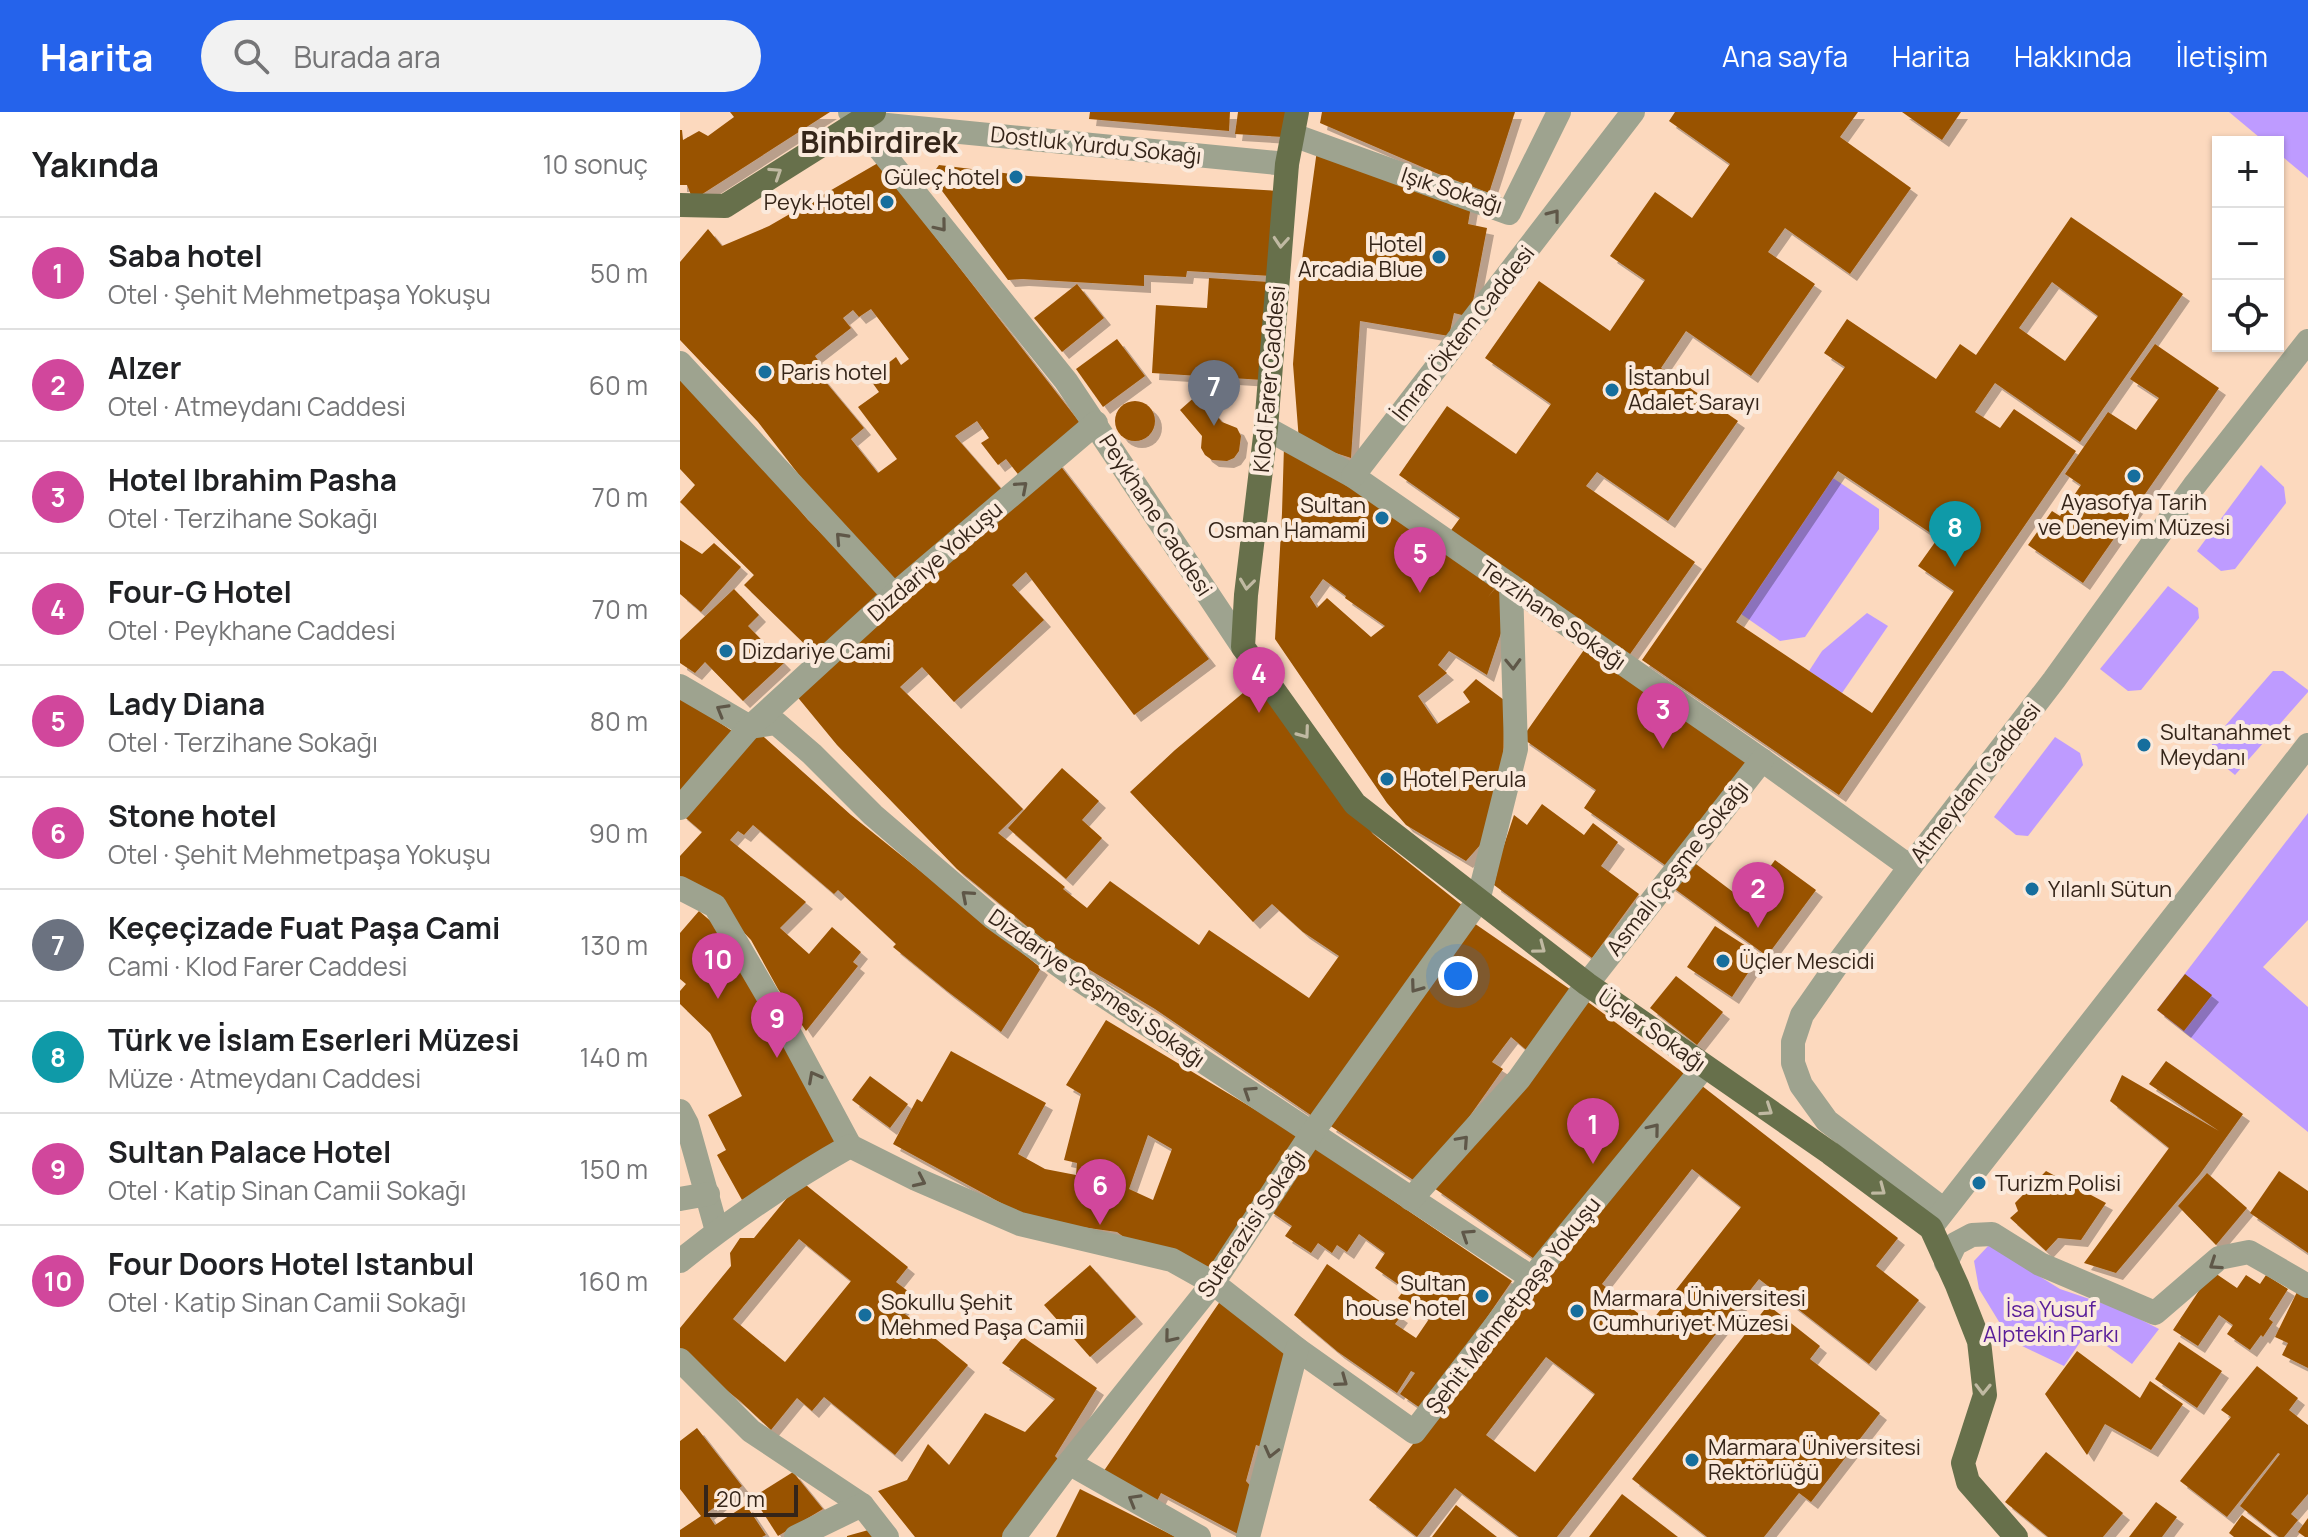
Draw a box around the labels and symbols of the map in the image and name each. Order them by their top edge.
street label: Dostluk Yurdu Sokağı [989,119,1203,171]
district label: Binbirdirek [800,121,959,162]
street label: Işık Sokağı [1397,160,1507,220]
place label: Güleç hotel [884,162,1000,192]
one-way arrow [768,168,782,183]
marker: Güleç hotel [1007,168,1025,186]
place label: Peyk Hotel [764,187,871,217]
marker: Peyk Hotel [878,193,896,211]
one-way arrow [1545,209,1559,224]
one-way arrow [931,217,946,231]
place label: Hotel Arcadia Blue [1298,229,1423,284]
one-way arrow [1273,236,1290,249]
street label: İmran Öktem Caddesi [1385,239,1541,427]
marker: Hotel Arcadia Blue [1430,248,1448,266]
street label: Klod Farer Caddesi [1246,284,1292,474]
place label: Paris hotel [781,357,887,387]
pin: 7 [1188,360,1240,426]
place label: İstanbul Adalet Sarayı [1628,362,1760,417]
marker: Paris hotel [756,363,774,381]
marker: İstanbul Adalet Sarayı [1603,381,1621,399]
street label: Peykhane Caddesi [1092,428,1220,602]
marker: Ayasofya Tarih ve Deneyim Müzesi [2125,467,2143,485]
one-way arrow [1012,482,1027,497]
place label: Ayasofya Tarih ve Deneyim Müzesi [2038,487,2230,542]
place label: Sultan Osman Hamami [1208,490,1366,545]
street label: Dizdariye Yokuşu [861,494,1009,628]
pin: 8 [1929,501,1981,567]
marker: Sultan Osman Hamami [1373,509,1391,527]
pin: 5 [1394,527,1446,593]
one-way arrow [836,533,851,547]
street label: Terzihane Sokağı [1474,553,1632,677]
one-way arrow [1239,578,1256,591]
place label: Dizdariye Cami [742,636,891,666]
marker: Dizdariye Cami [717,642,735,660]
pin: 4 [1233,647,1285,713]
one-way arrow [1505,658,1522,671]
pin: 3 [1637,683,1689,749]
street label: Atmeydanı Caddesi [1903,695,2047,869]
one-way arrow [716,704,731,720]
place label: Sultanahmet Meydanı [2160,717,2292,772]
one-way arrow [1294,725,1309,739]
marker: Sultanahmet Meydanı [2135,736,2153,754]
place label: Hotel Perula [1403,764,1526,794]
marker: Hotel Perula [1378,770,1396,788]
street label: Asmalı Çeşme Sokağı [1599,774,1755,962]
pin: 2 [1732,862,1784,928]
place label: Yılanlı Sütun [2048,874,2172,904]
marker: Yılanlı Sütun [2023,880,2041,898]
one-way arrow [962,891,976,906]
street label: Dizdariye Çeşmesi Sokağı [983,902,1211,1074]
pin: 10 [692,933,744,999]
one-way arrow [1531,938,1546,952]
place label: Üçler Mescidi [1739,946,1875,976]
marker: Üçler Mescidi [1714,952,1732,970]
your location [1438,956,1478,996]
one-way arrow [1411,978,1426,992]
street label: Üçler Sokağı [1592,982,1712,1078]
pin: 9 [751,992,803,1058]
one-way arrow [808,1071,823,1086]
one-way arrow [1244,1087,1258,1102]
pin: 1 [1567,1098,1619,1164]
one-way arrow [1759,1100,1773,1115]
one-way arrow [1644,1124,1659,1138]
one-way arrow [1454,1135,1468,1150]
street label: Suterazisi Sokağı [1190,1143,1312,1303]
pin: 6 [1074,1159,1126,1225]
place label: Turizm Polisi [1995,1168,2121,1198]
one-way arrow [912,1171,927,1187]
marker: Turizm Polisi [1970,1174,1988,1192]
one-way arrow [1872,1181,1886,1195]
street label: Şehit Mehmetpaşa Yokuşu [1419,1190,1607,1420]
one-way arrow [1461,1230,1475,1245]
one-way arrow [2209,1254,2223,1269]
place label: Sultan house hotel [1346,1268,1466,1323]
place label: Marmara Üniversitesi Cumhuriyet Müzesi [1593,1283,1806,1338]
place label: Sokullu Şehit Mehmed Paşa Camii [881,1287,1084,1342]
marker: Sultan house hotel [1473,1287,1491,1305]
park label: İsa Yusuf Alptekin Parkı [1983,1294,2119,1349]
marker: Marmara Üniversitesi Cumhuriyet Müzesi [1568,1302,1586,1320]
marker: Sokullu Şehit Mehmed Paşa Camii [856,1306,874,1324]
one-way arrow [1165,1328,1180,1342]
one-way arrow [1333,1371,1348,1386]
one-way arrow [1974,1384,1991,1396]
place label: Marmara Üniversitesi Rektörlüğü [1708,1432,1921,1487]
one-way arrow [1264,1444,1281,1458]
marker: Marmara Üniversitesi Rektörlüğü [1683,1451,1701,1469]
scale bar [704,1481,798,1517]
one-way arrow [1128,1494,1143,1510]

